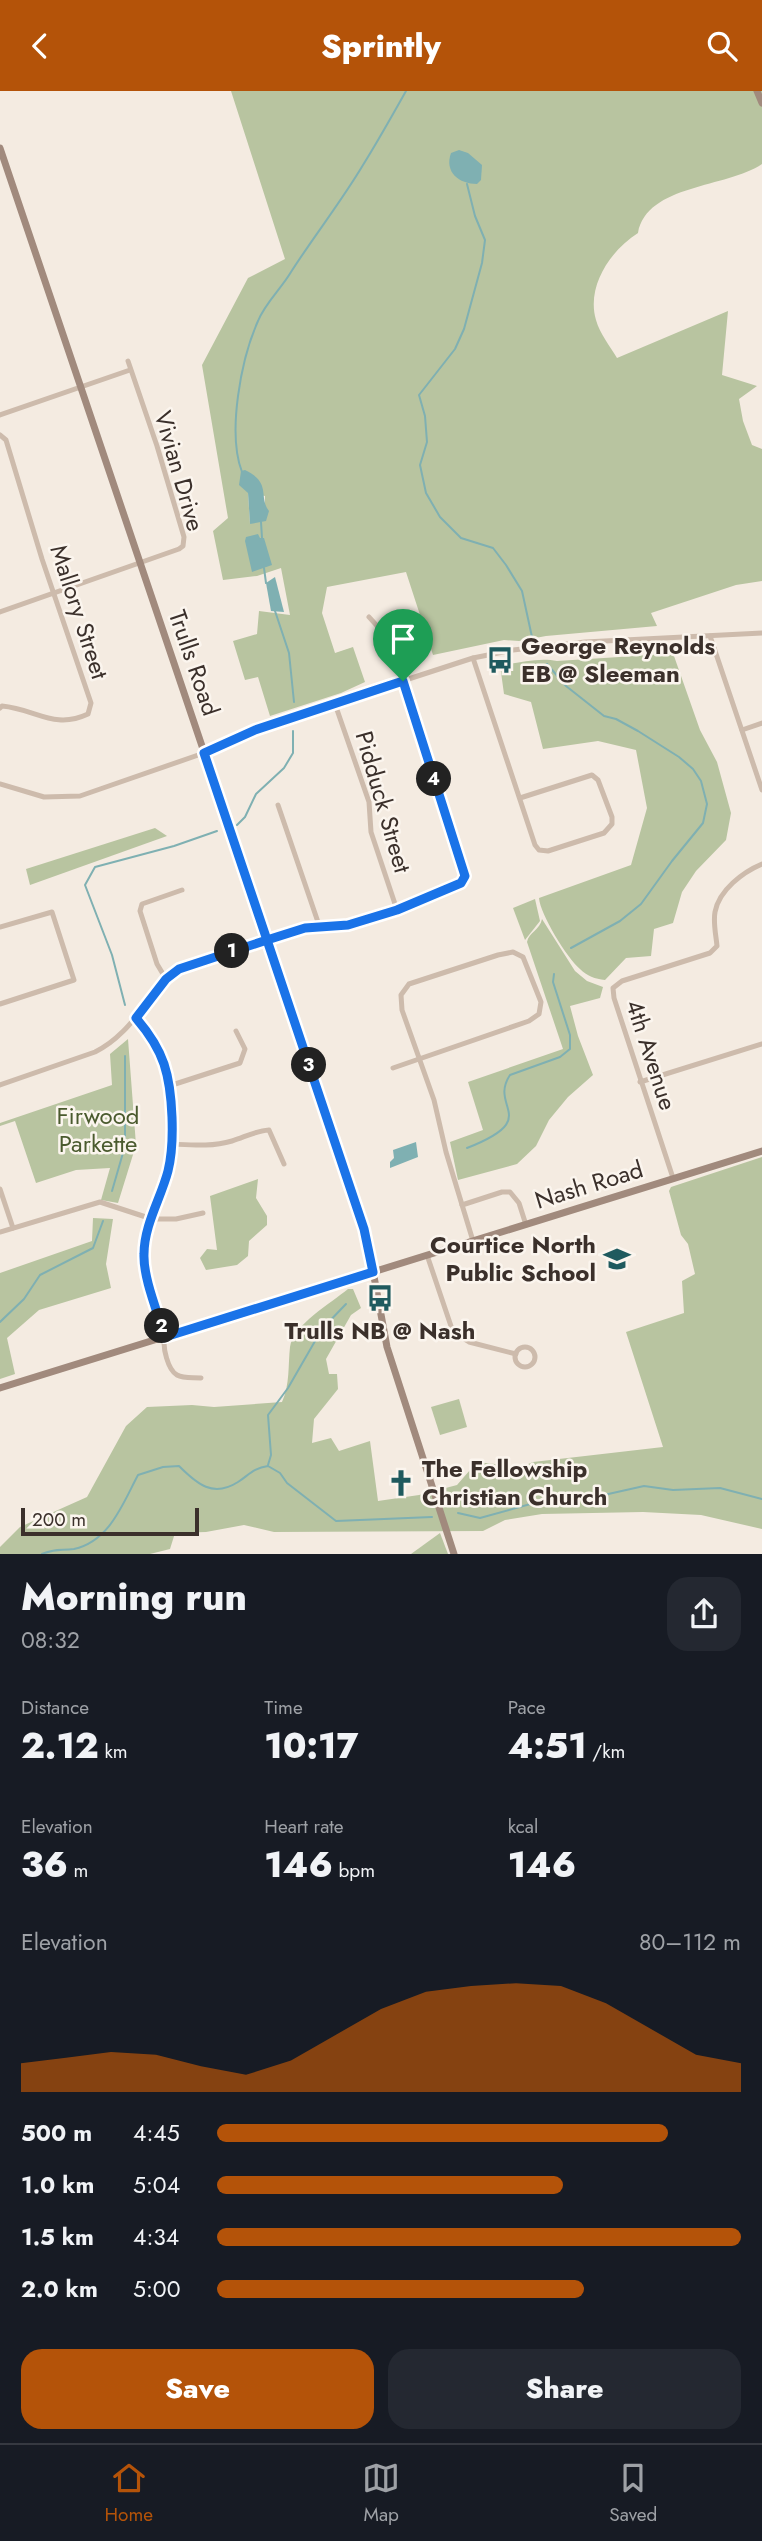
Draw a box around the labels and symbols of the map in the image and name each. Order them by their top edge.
street label: Vivian Drive [146,407,213,535]
street label: Mallory Street [41,540,118,684]
street label: Trulls Road [160,605,229,720]
pin [373,609,433,681]
place label: George Reynolds EB @ Sleeman [521,628,715,691]
bus stop icon: George Reynolds EB @ Sleeman [485,645,515,675]
street label: Pidduck Street [347,727,420,877]
pin: 4 [416,761,452,797]
pin: 1 [215,933,250,969]
street label: 4th Avenue [617,995,686,1115]
pin: 3 [292,1047,326,1083]
park label: Firwood Parkette [56,1098,140,1161]
street label: Nash Road [530,1152,647,1218]
place label: Courtice North Public School [430,1227,596,1290]
school or university icon: Courtice North Public School [602,1244,632,1274]
bus stop icon: Trulls NB @ Nash [365,1283,395,1313]
pin: 2 [144,1309,180,1343]
place label: Trulls NB @ Nash [285,1313,475,1348]
place label: The Fellowship Christian Church [422,1451,607,1514]
church icon: The Fellowship Christian Church [386,1468,416,1498]
scale bar [21,1505,200,1537]

